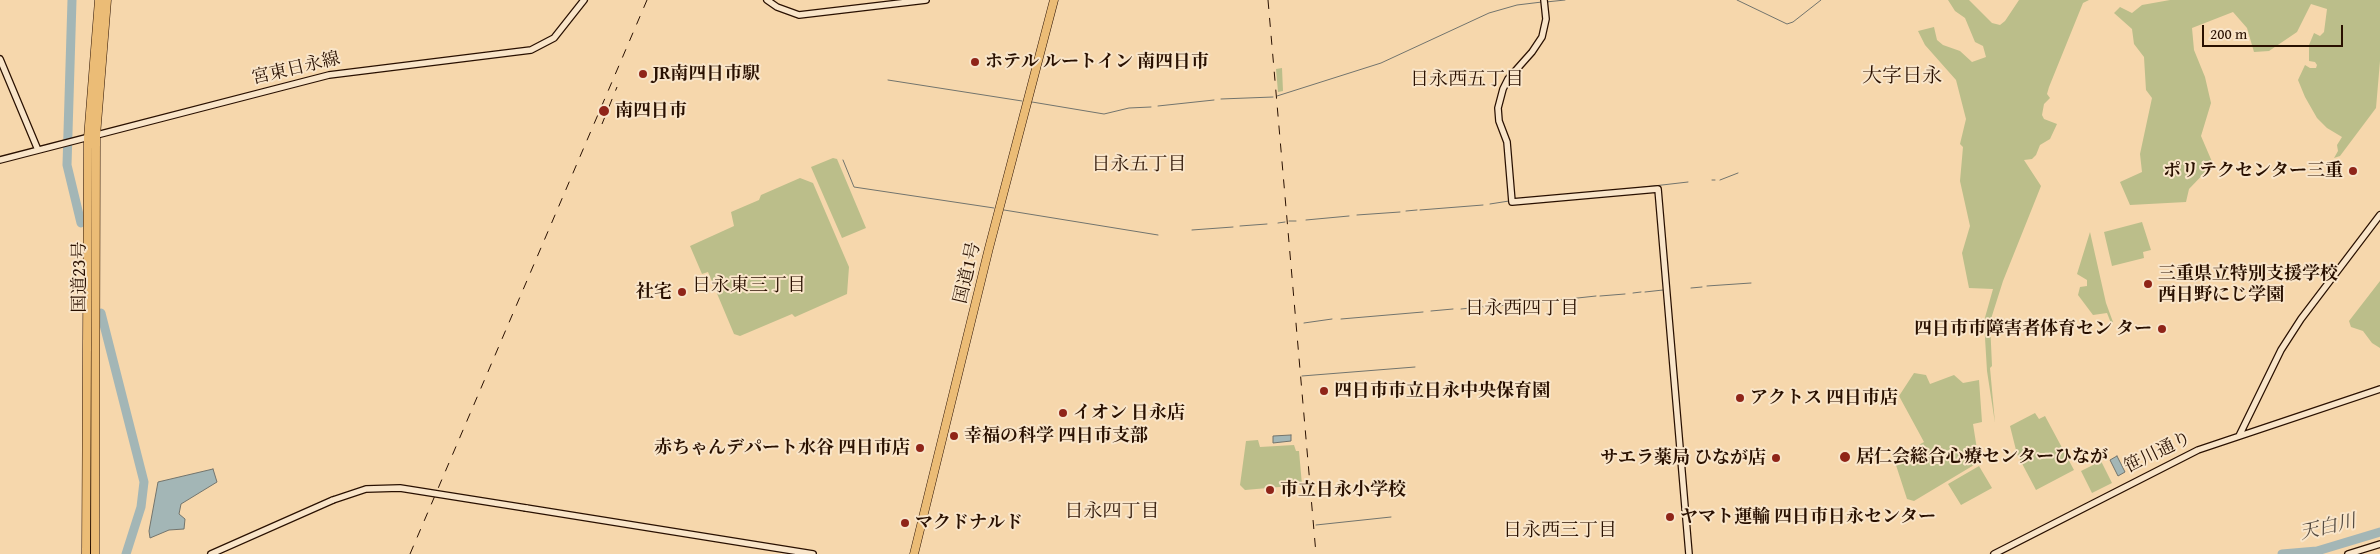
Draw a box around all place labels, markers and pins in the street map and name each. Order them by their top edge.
place label: ホテル ルートイン 南四日市 [985,51,1209,73]
marker: ホテル ルートイン 南四日市 [969,56,981,68]
place label: JR南四日市駅 [653,63,760,85]
marker: JR南四日市駅 [637,68,649,80]
place label: 南四日市 [615,100,687,122]
marker: 南四日市 [597,104,611,118]
place label: ポリテクセンター三重 [2163,160,2343,182]
marker: ポリテクセンター三重 [2347,165,2359,177]
place label: 三重県立特別支援学校 西日野にじ学園 [2158,263,2338,306]
marker: 三重県立特別支援学校 西日野にじ学園 [2142,278,2154,290]
place label: 社宅 [636,281,672,303]
marker: 社宅 [676,286,688,298]
place label: 四日市市障害者体育セン ター [1914,318,2152,340]
marker: 四日市市障害者体育セン ター [2156,323,2168,335]
place label: 四日市市立日永中央保育園 [1334,380,1550,402]
marker: 四日市市立日永中央保育園 [1318,385,1330,397]
place label: アクトス 四日市店 [1750,387,1898,409]
marker: アクトス 四日市店 [1734,392,1746,404]
place label: イオン 日永店 [1073,402,1185,424]
marker: イオン 日永店 [1057,407,1069,419]
place label: 幸福の科学 四日市支部 [964,425,1148,447]
marker: 幸福の科学 四日市支部 [948,430,960,442]
place label: 赤ちゃんデパート水谷 四日市店 [654,437,910,459]
marker: 赤ちゃんデパート水谷 四日市店 [914,442,926,454]
place label: 居仁会総合心療センターひなが [1856,446,2108,468]
place label: サエラ薬局 ひなが店 [1600,447,1766,469]
marker: 居仁会総合心療センターひなが [1838,450,1852,464]
marker: サエラ薬局 ひなが店 [1770,452,1782,464]
place label: 市立日永小学校 [1280,479,1406,501]
marker: 市立日永小学校 [1264,484,1276,496]
place label: ヤマト運輸 四日市日永センター [1680,506,1936,528]
marker: ヤマト運輸 四日市日永センター [1664,511,1676,523]
place label: マクドナルド [915,512,1023,534]
marker: マクドナルド [899,517,911,529]

